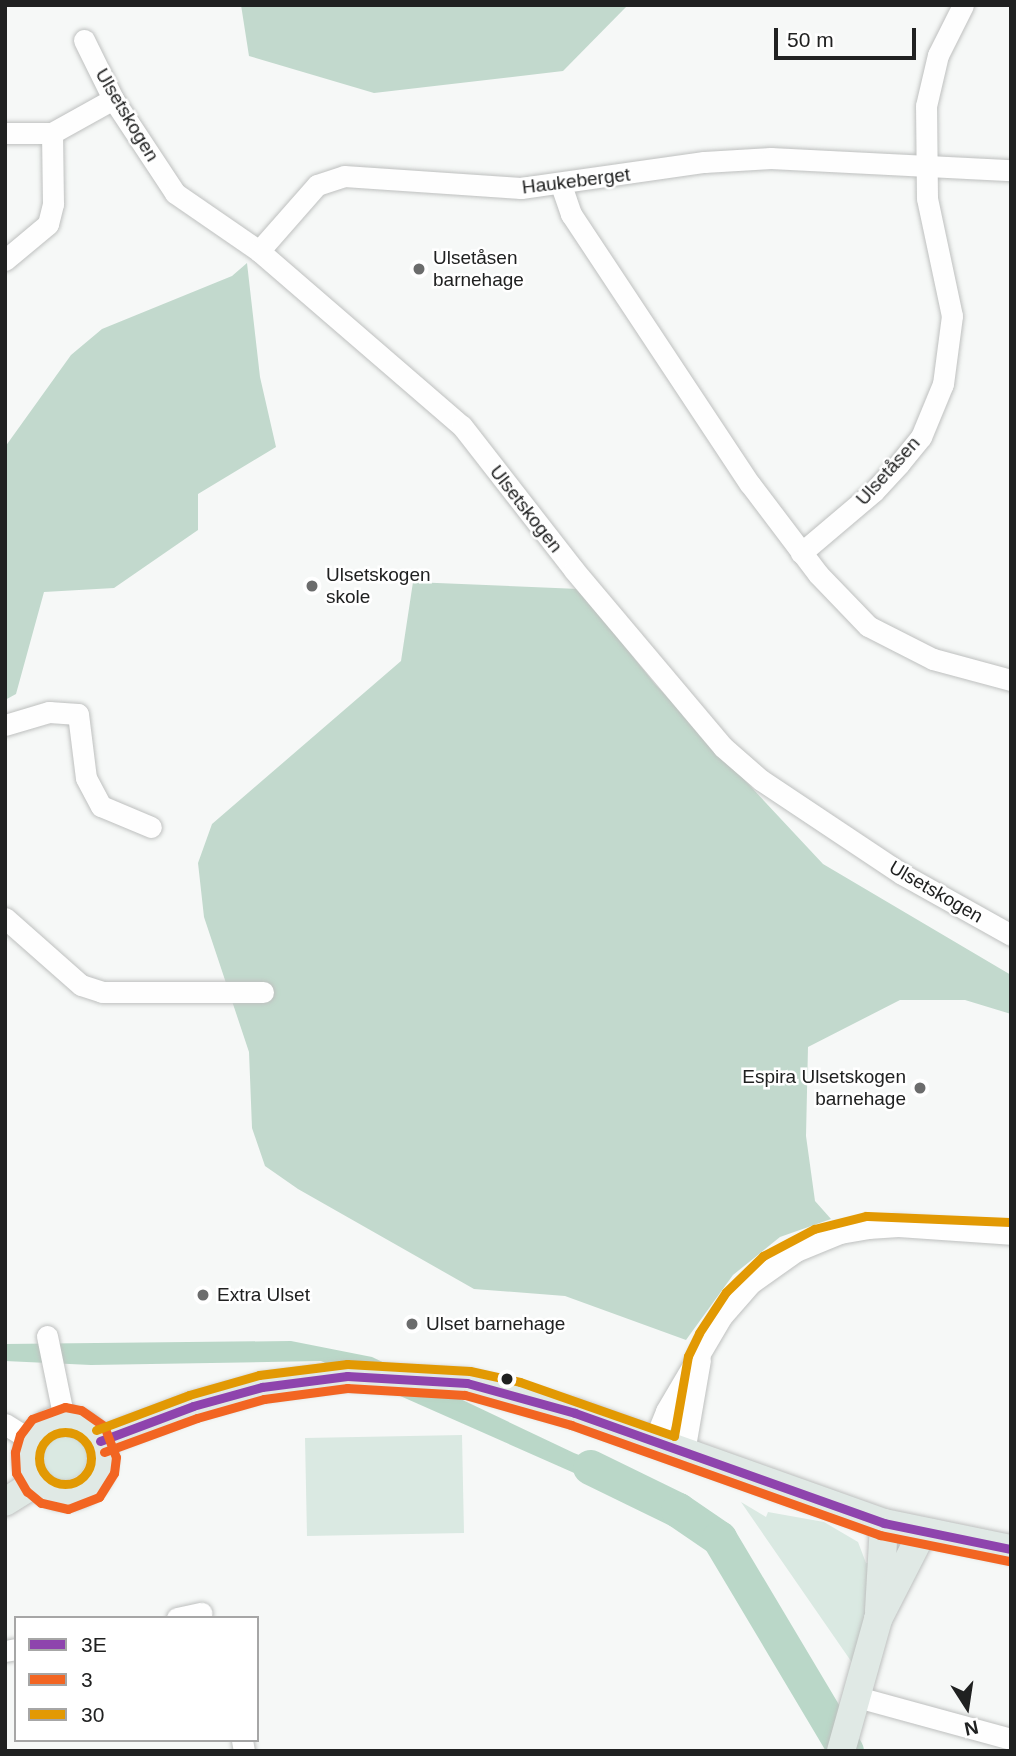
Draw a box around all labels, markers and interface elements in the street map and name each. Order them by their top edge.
scale bar [778,14,920,58]
text: 50 m [787,28,834,51]
street label: Ulsetskogen [90,64,164,166]
street label: Haukeberget [521,163,631,199]
place label: Ulsetåsen barnehage [433,247,524,291]
marker: Ulsetåsen barnehage [411,261,427,277]
street label: Ulsetåsen [851,432,925,510]
street label: Ulsetskogen [485,461,567,557]
place label: Ulsetskogen skole [326,564,431,608]
marker: Ulsetskogen skole [304,578,320,594]
street label: Ulsetskogen [885,856,987,928]
place label: Espira Ulsetskogen barnehage [742,1066,906,1110]
marker: Espira Ulsetskogen barnehage [912,1080,928,1096]
place label: Extra Ulset [217,1284,310,1306]
marker: Extra Ulset [195,1287,211,1303]
place label: Ulset barnehage [426,1313,565,1335]
marker: Ulset barnehage [404,1316,420,1332]
unlabelled marker [500,1372,514,1386]
legend [14,1616,259,1742]
text: 3E [81,1633,107,1656]
text: 3 [81,1668,93,1691]
north arrow [932,1672,1002,1742]
text: 30 [81,1703,104,1726]
text: N [963,1716,980,1740]

